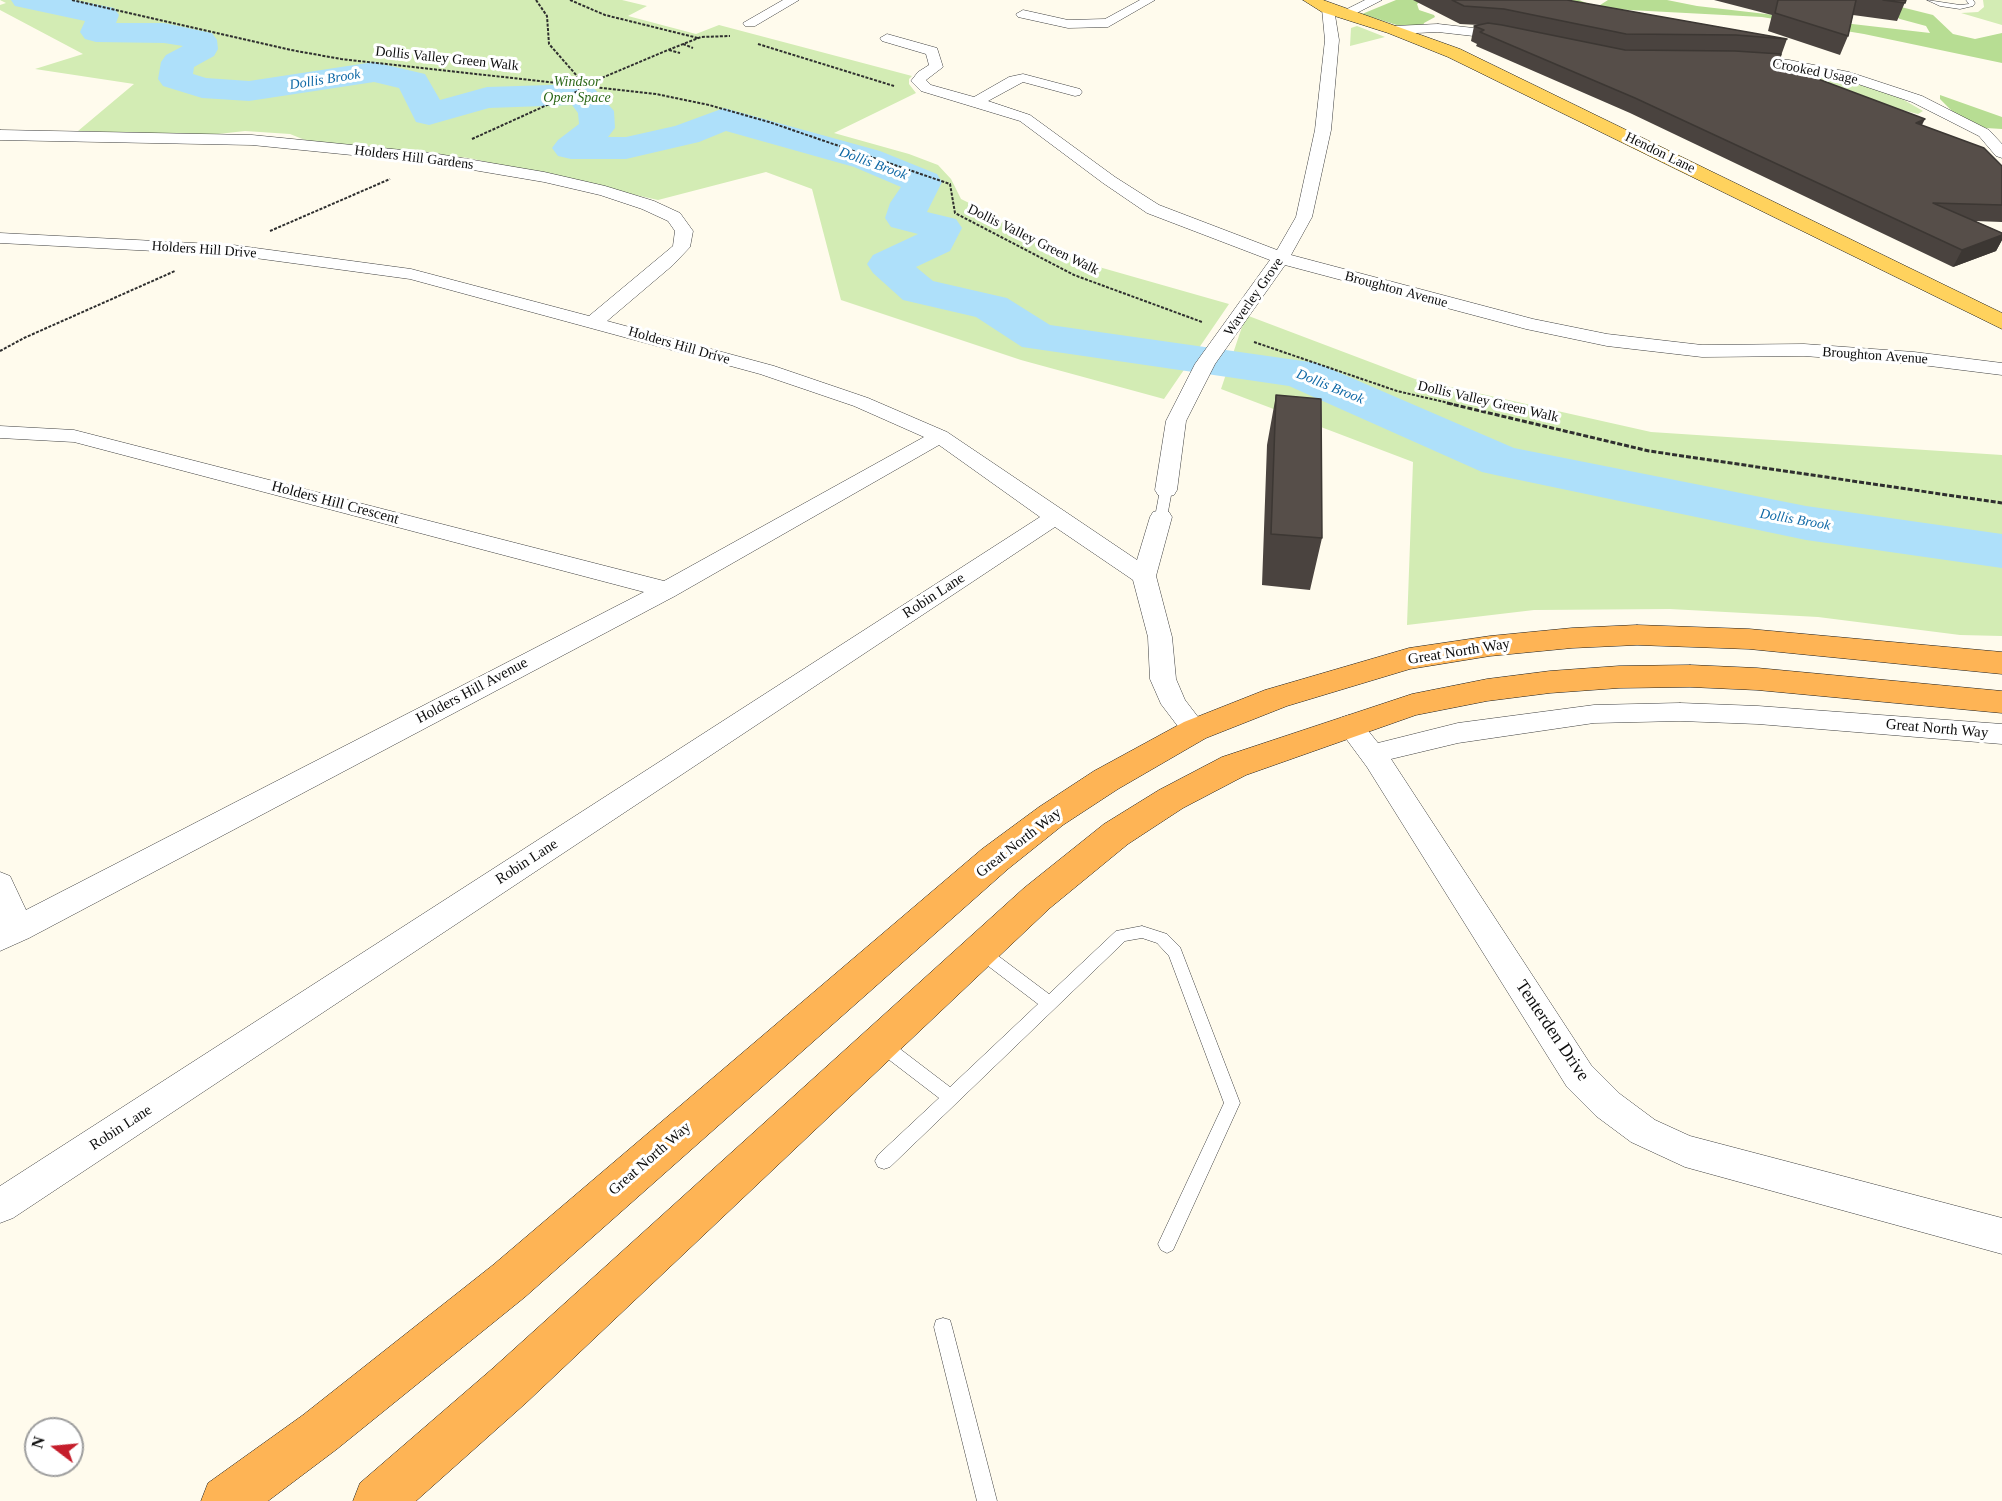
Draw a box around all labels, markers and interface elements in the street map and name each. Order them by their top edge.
street label: Dollis Valley Green Walk [375,43,519,75]
street label: Crooked Usage [1771,55,1859,89]
water label: Dollis Brook [288,66,362,94]
park label: Windsor Open Space [543,74,611,106]
street label: Hendon Lane [1622,129,1698,177]
street label: Holders Hill Gardens [354,142,474,174]
water label: Dollis Brook [837,144,909,184]
street label: Dollis Valley Green Walk [965,201,1101,279]
street label: Holders Hill Drive [151,238,257,262]
street label: Waverley Grove [1221,255,1287,339]
street label: Broughton Avenue [1343,268,1449,312]
street label: Holders Hill Drive [626,323,732,369]
street label: Broughton Avenue [1822,344,1928,368]
water label: Dollis Brook [1294,366,1366,408]
street label: Dollis Valley Green Walk [1416,378,1560,426]
street label: Holders Hill Crescent [269,477,401,529]
water label: Dollis Brook [1758,506,1832,534]
street label: Robin Lane [900,569,968,623]
street label: Great North Way [1407,635,1511,669]
street label: Holders Hill Avenue [413,654,531,728]
street label: Great North Way [1885,716,1989,742]
street label: Great North Way [973,804,1065,882]
street label: Robin Lane [493,835,561,889]
street label: Tenterden Drive [1510,976,1594,1086]
street label: Robin Lane [87,1101,155,1155]
street label: Great North Way [605,1118,695,1200]
north arrow [24,1417,84,1477]
text: N [28,1435,48,1450]

